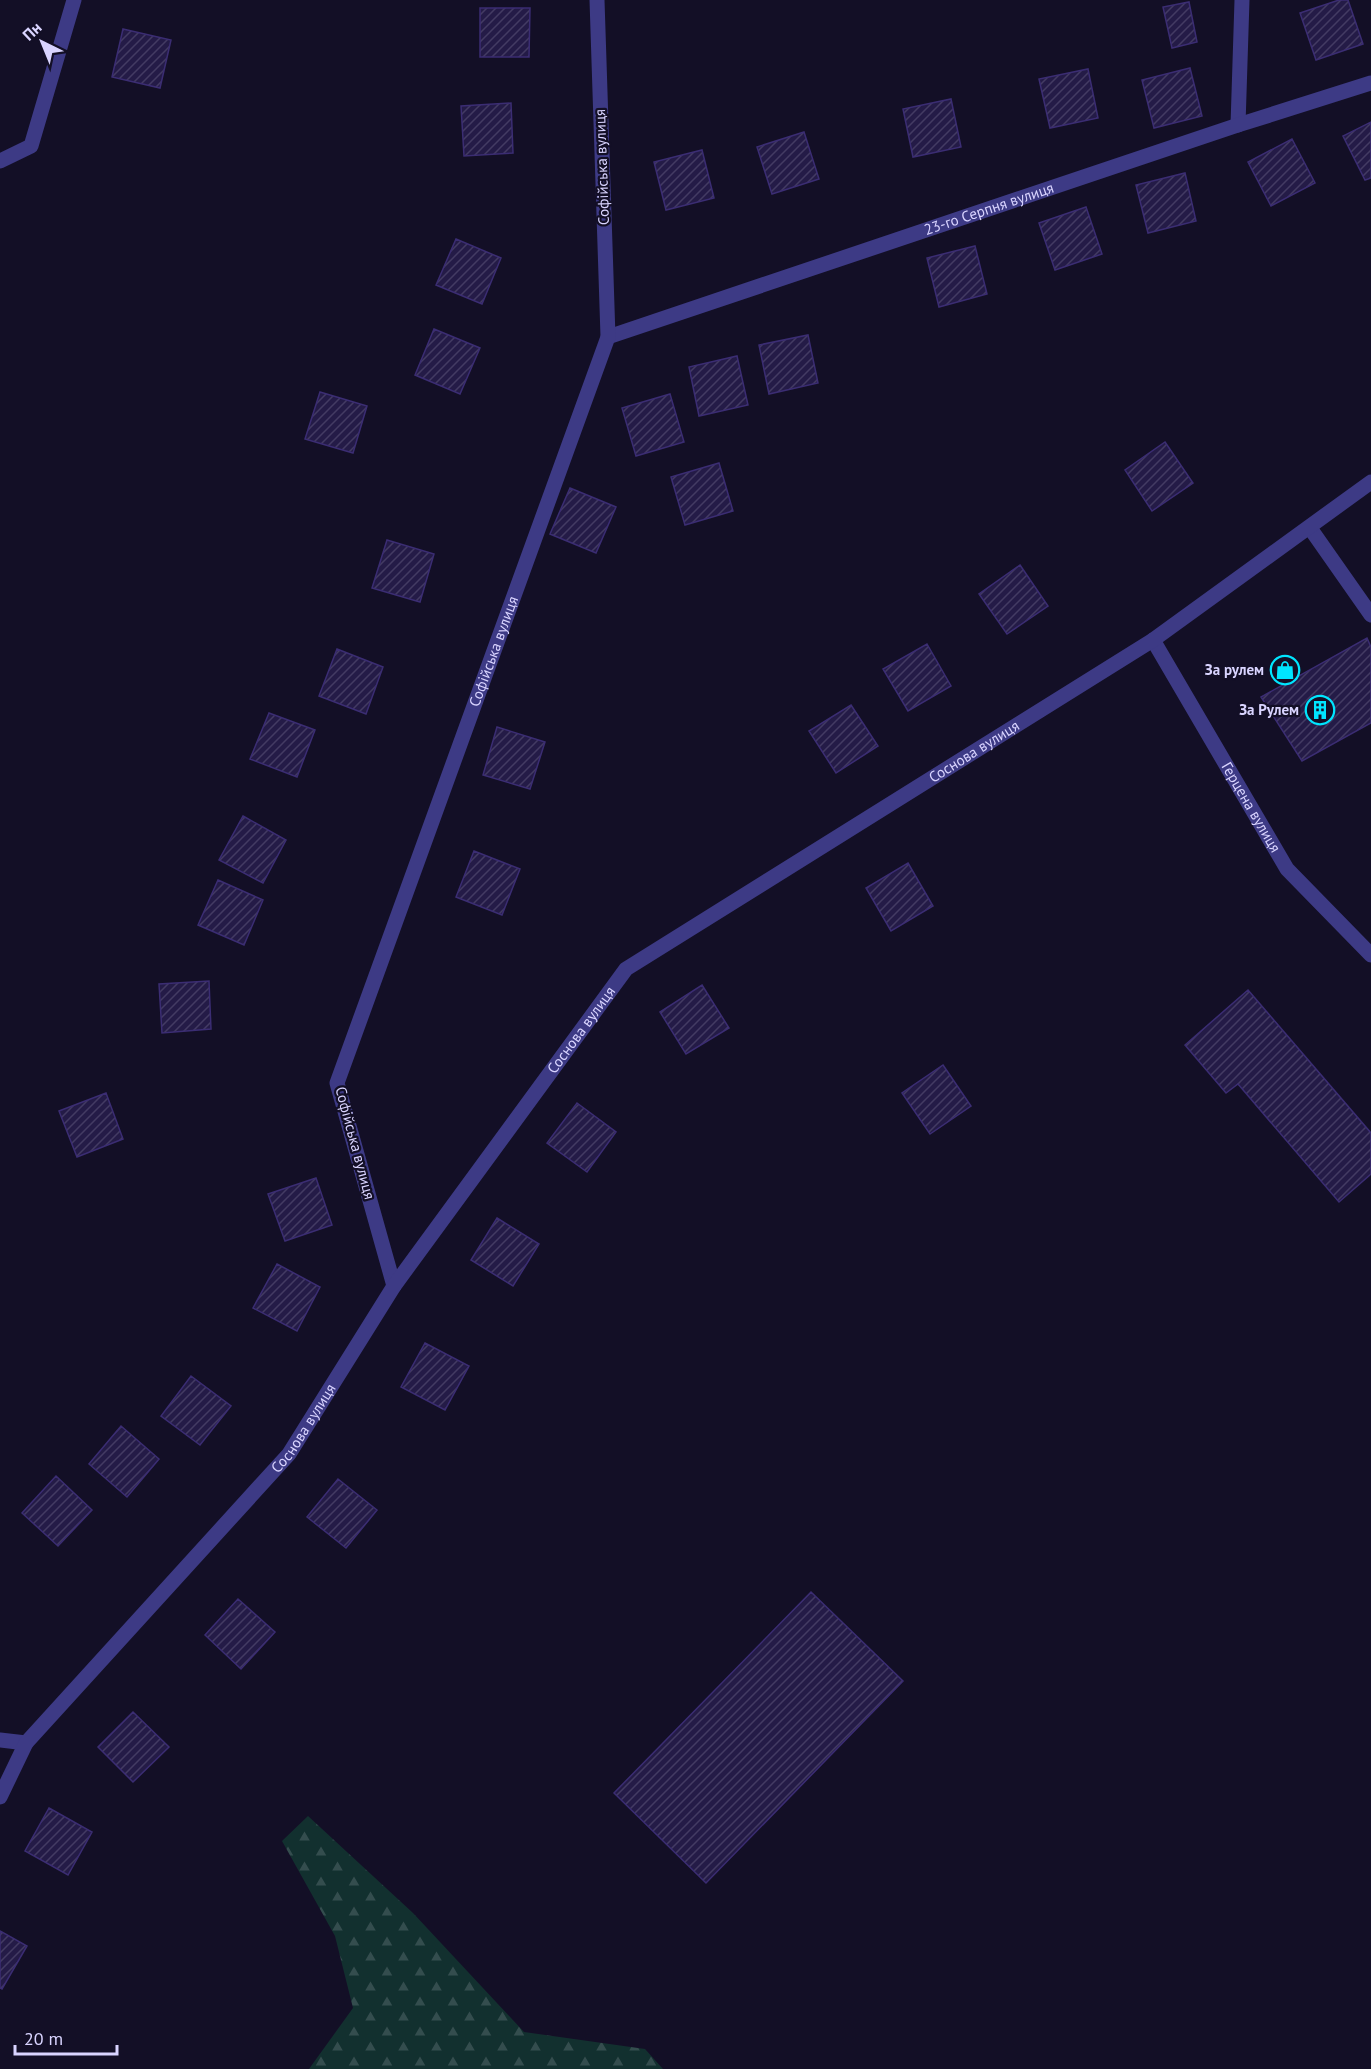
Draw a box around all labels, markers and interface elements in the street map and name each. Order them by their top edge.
north arrow [12,12,72,72]
text: Пн [18,17,45,45]
street label: Софійська вулиця [590,109,613,225]
street label: 23-го Серпня вулиця [922,178,1056,239]
street label: Софійська вулиця [465,593,522,709]
shop icon: За рулем [1269,654,1301,686]
place label: За рулем [1205,660,1264,679]
building icon: За Рулем [1304,694,1336,726]
place label: За Рулем [1239,700,1299,719]
street label: Соснова вулиця [925,716,1023,787]
street label: Герцена вулиця [1218,759,1285,856]
street label: Соснова вулиця [543,982,619,1077]
street label: Софійська вулиця [331,1084,380,1201]
street label: Соснова вулиця [267,1380,340,1477]
scale bar [15,2018,117,2056]
text: 20 m [24,2027,63,2050]

